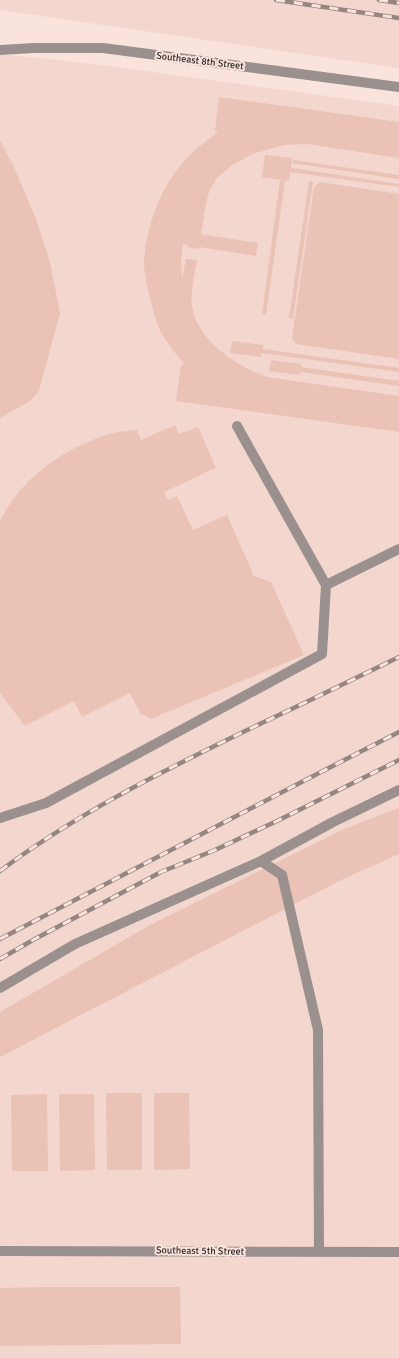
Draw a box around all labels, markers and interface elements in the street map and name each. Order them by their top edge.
street label: Southeast 8th Street [156,50,245,72]
street label: Southeast 5th Street [156,1244,245,1258]

